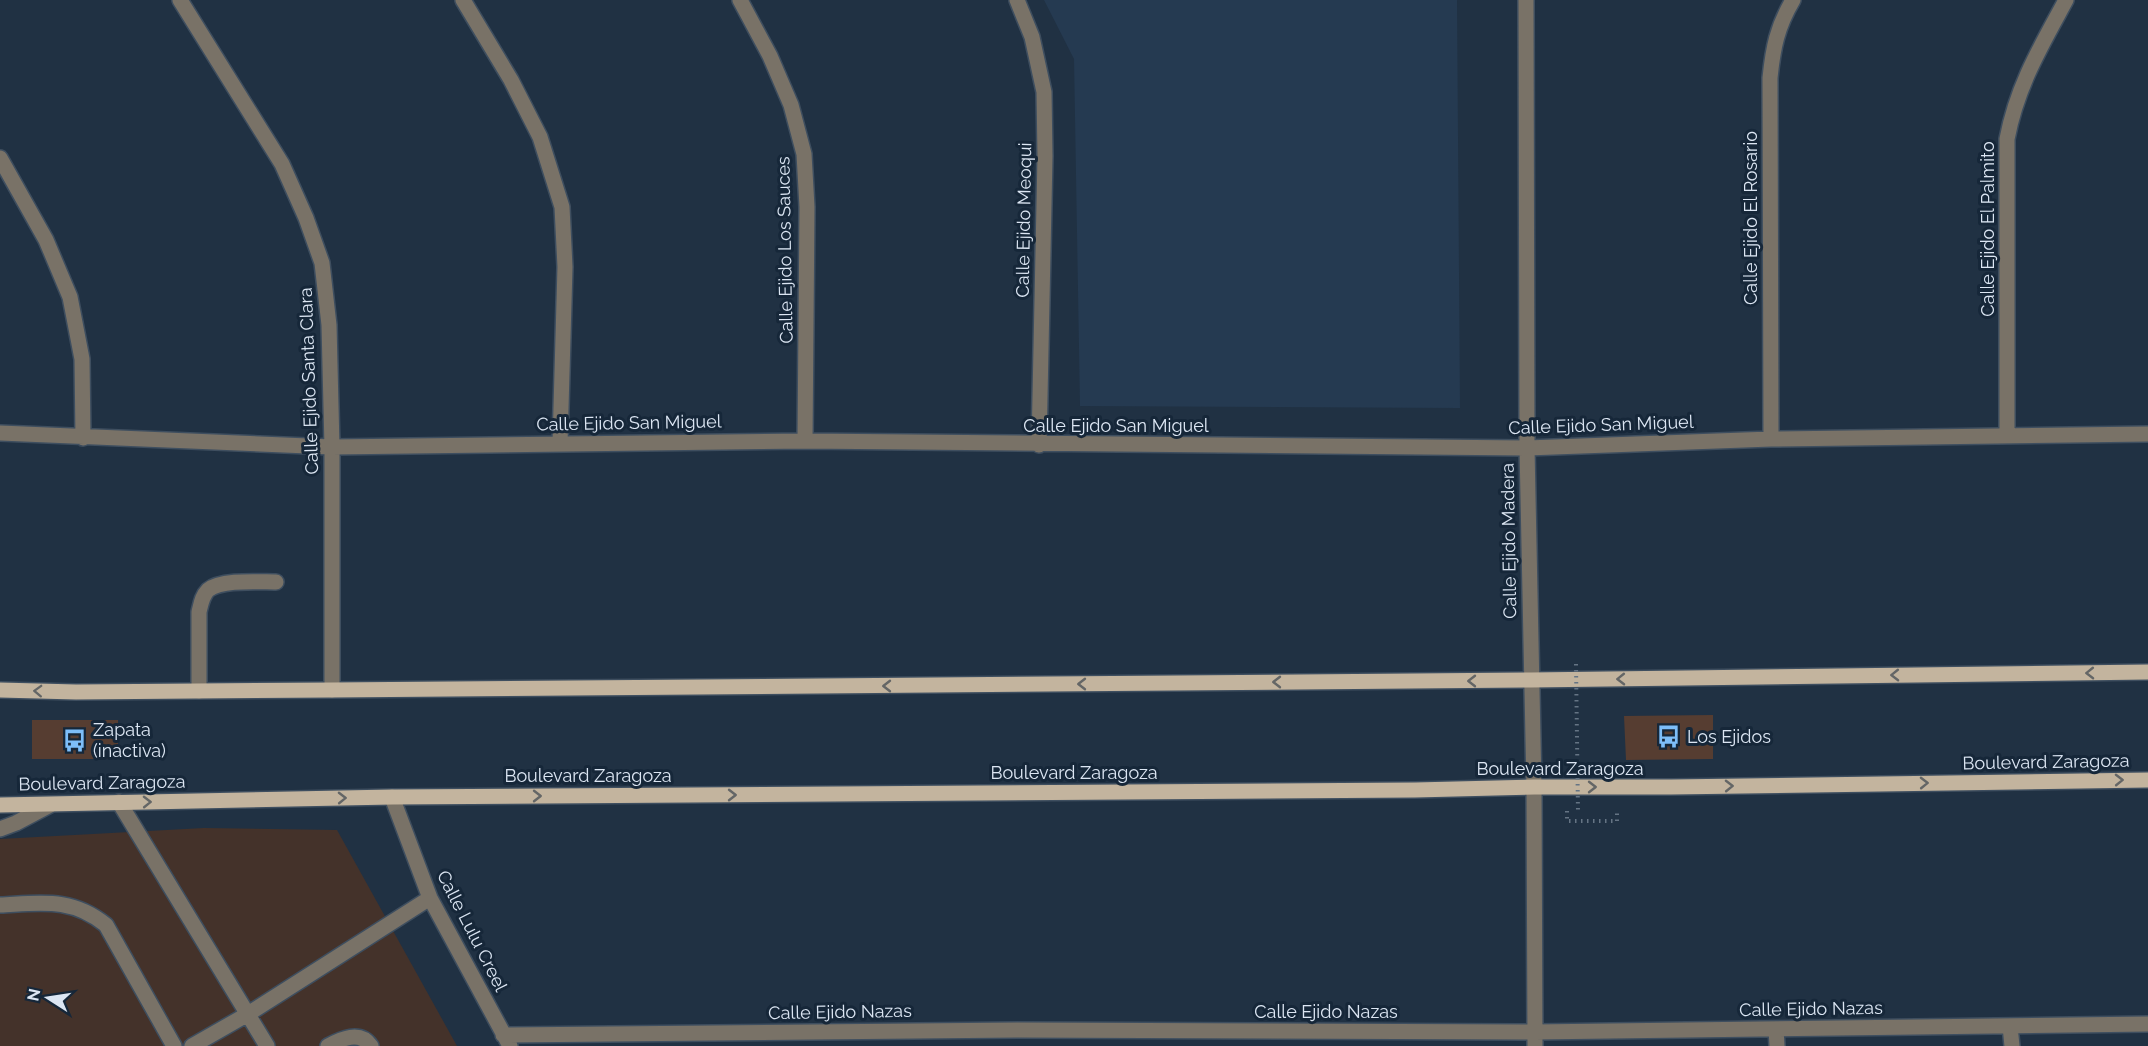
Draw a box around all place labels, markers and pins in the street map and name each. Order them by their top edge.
place label: Zapata (inactiva) [93,719,166,761]
bus stop icon: Los Ejidos [1656,724,1682,750]
place label: Los Ejidos [1687,726,1771,747]
bus stop icon: Zapata (inactiva) [62,727,88,753]

